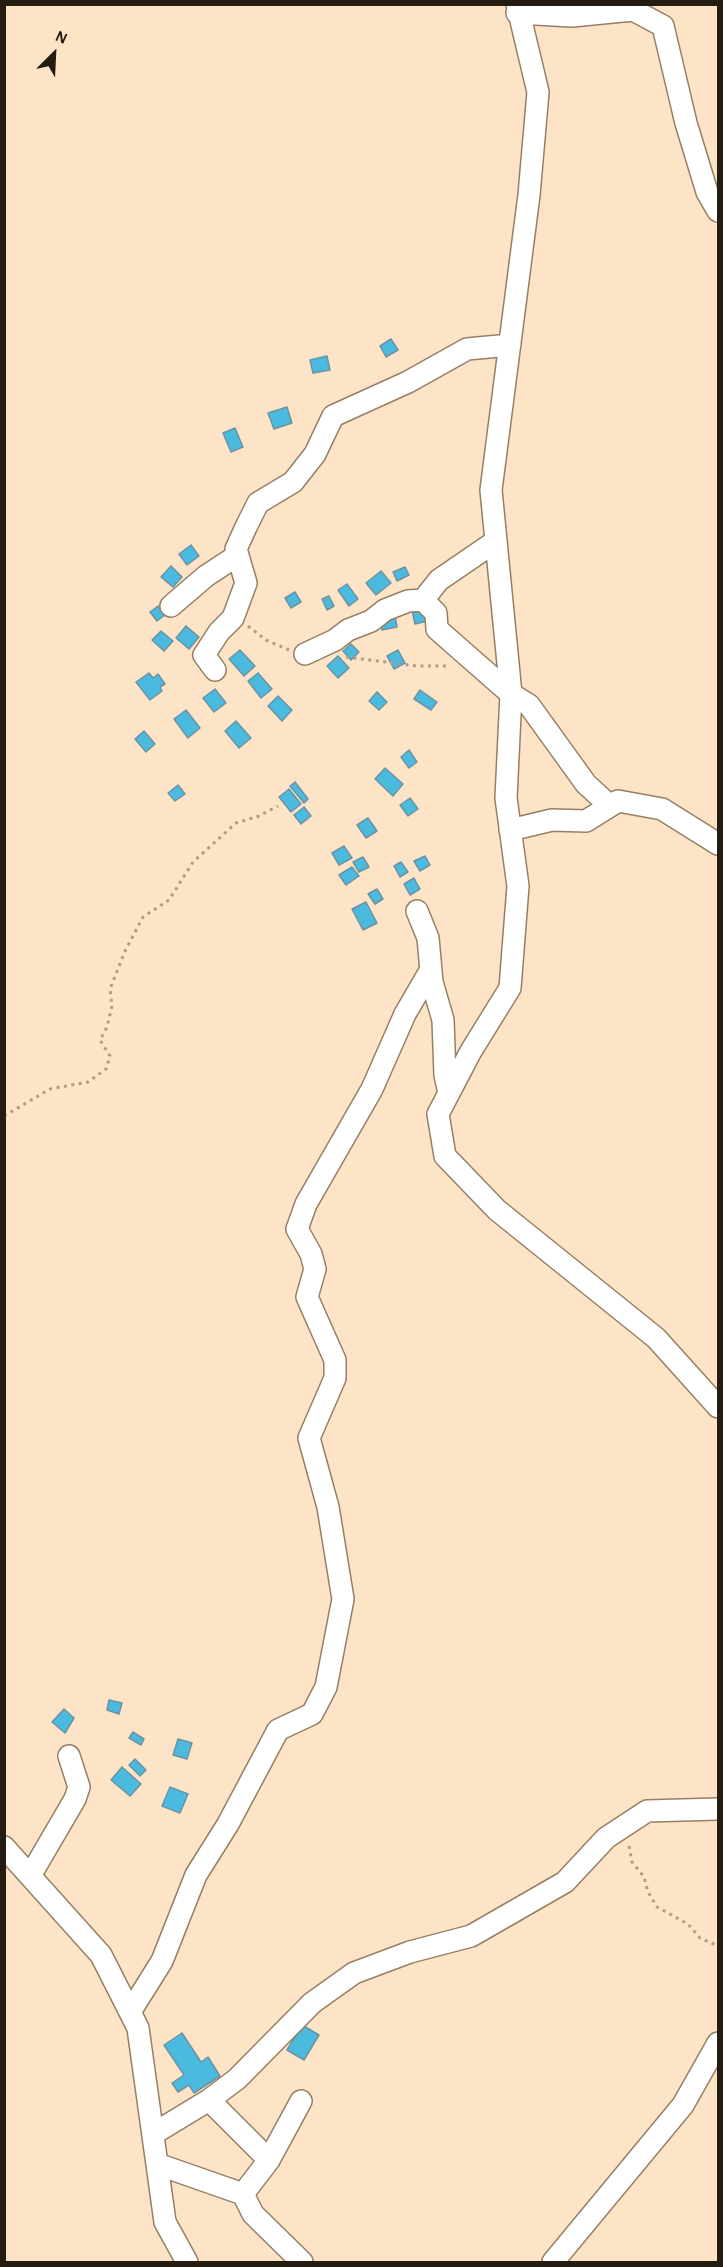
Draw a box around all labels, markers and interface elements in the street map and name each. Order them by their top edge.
north arrow [24,24,84,84]
text: N [53,28,70,47]

